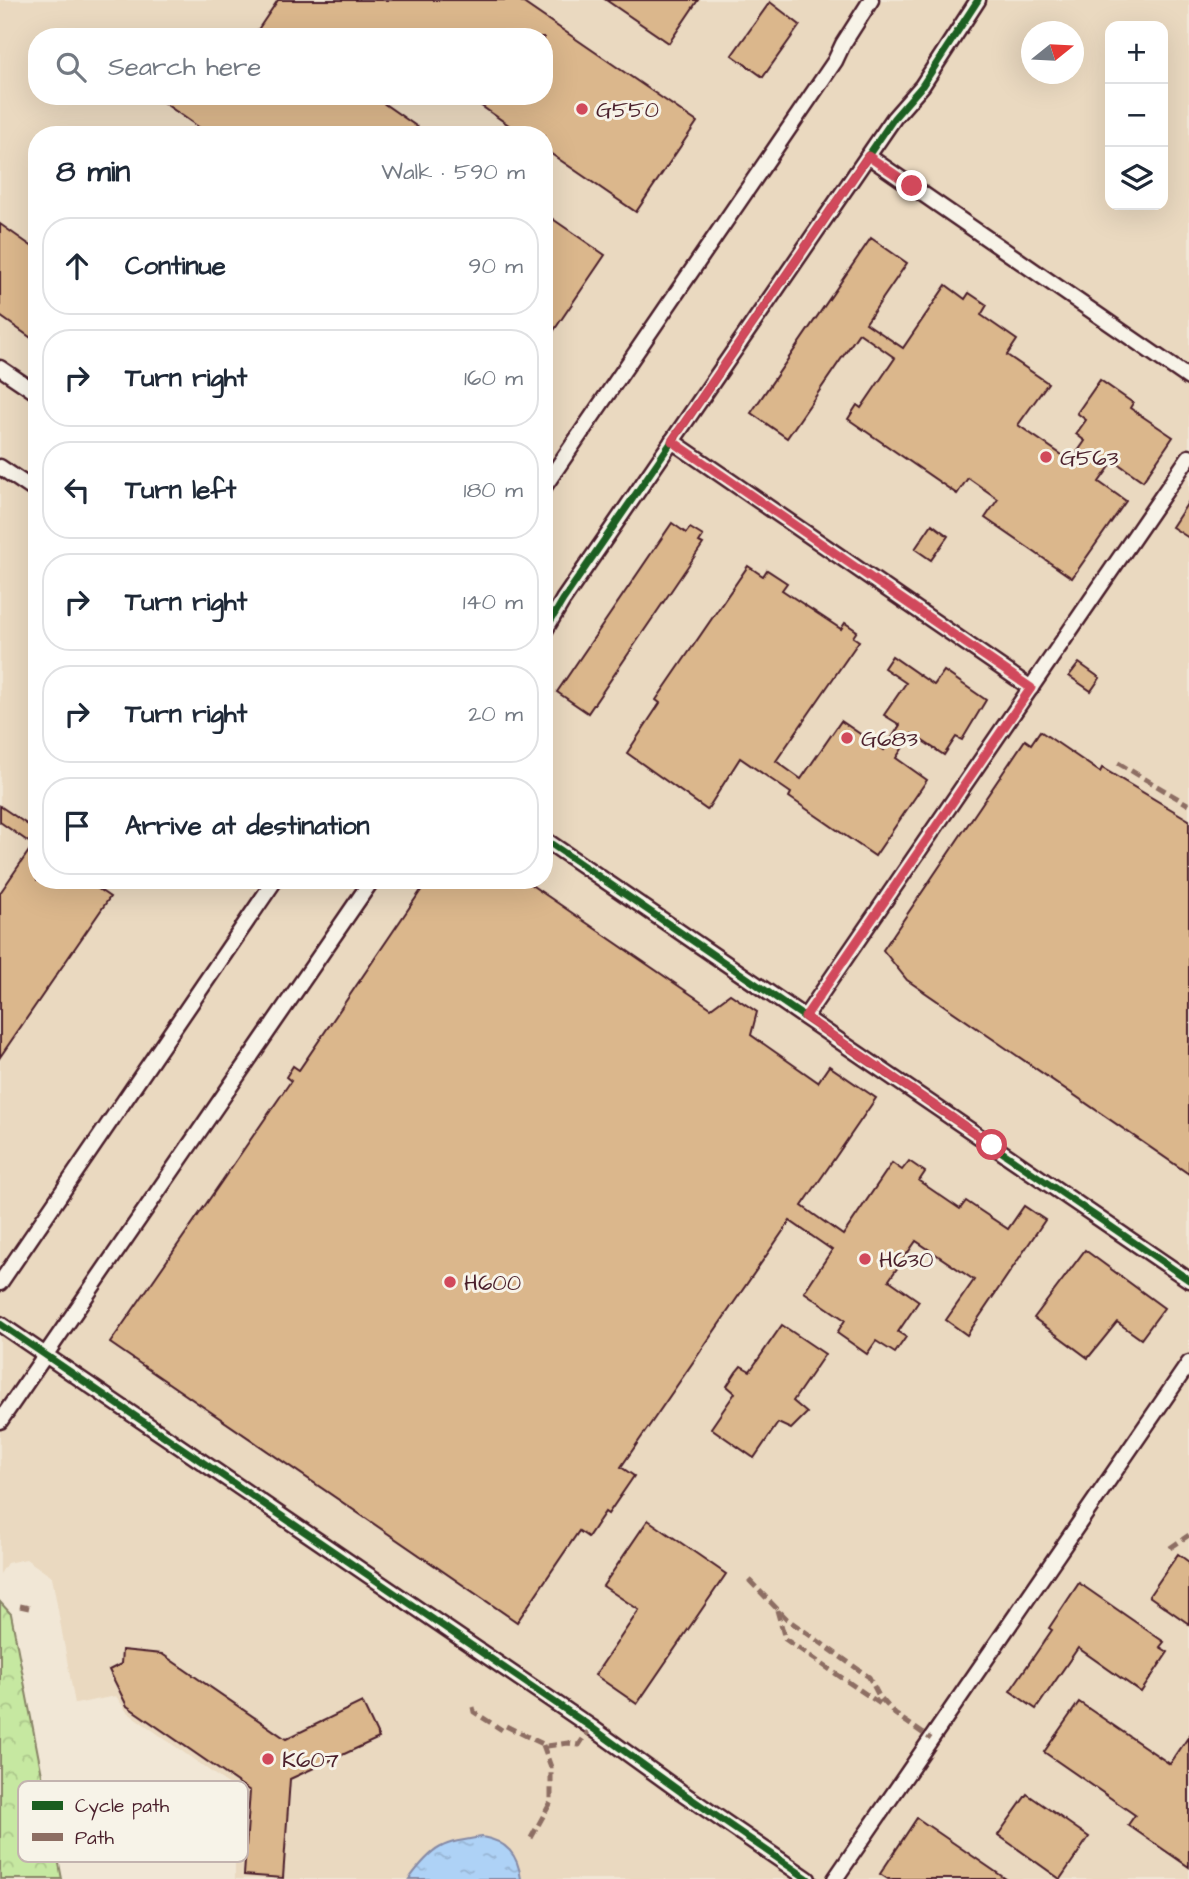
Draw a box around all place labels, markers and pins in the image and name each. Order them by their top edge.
place label: G550 [596,94,659,126]
marker: G550 [574,101,590,117]
place label: G563 [1060,442,1119,474]
marker: G563 [1038,449,1054,465]
place label: G683 [861,723,918,755]
marker: G683 [839,730,855,746]
place label: H630 [879,1244,934,1276]
marker: H630 [857,1251,873,1267]
place label: H600 [464,1267,521,1299]
marker: H600 [442,1274,458,1290]
place label: K607 [282,1744,339,1776]
marker: K607 [260,1751,276,1767]

